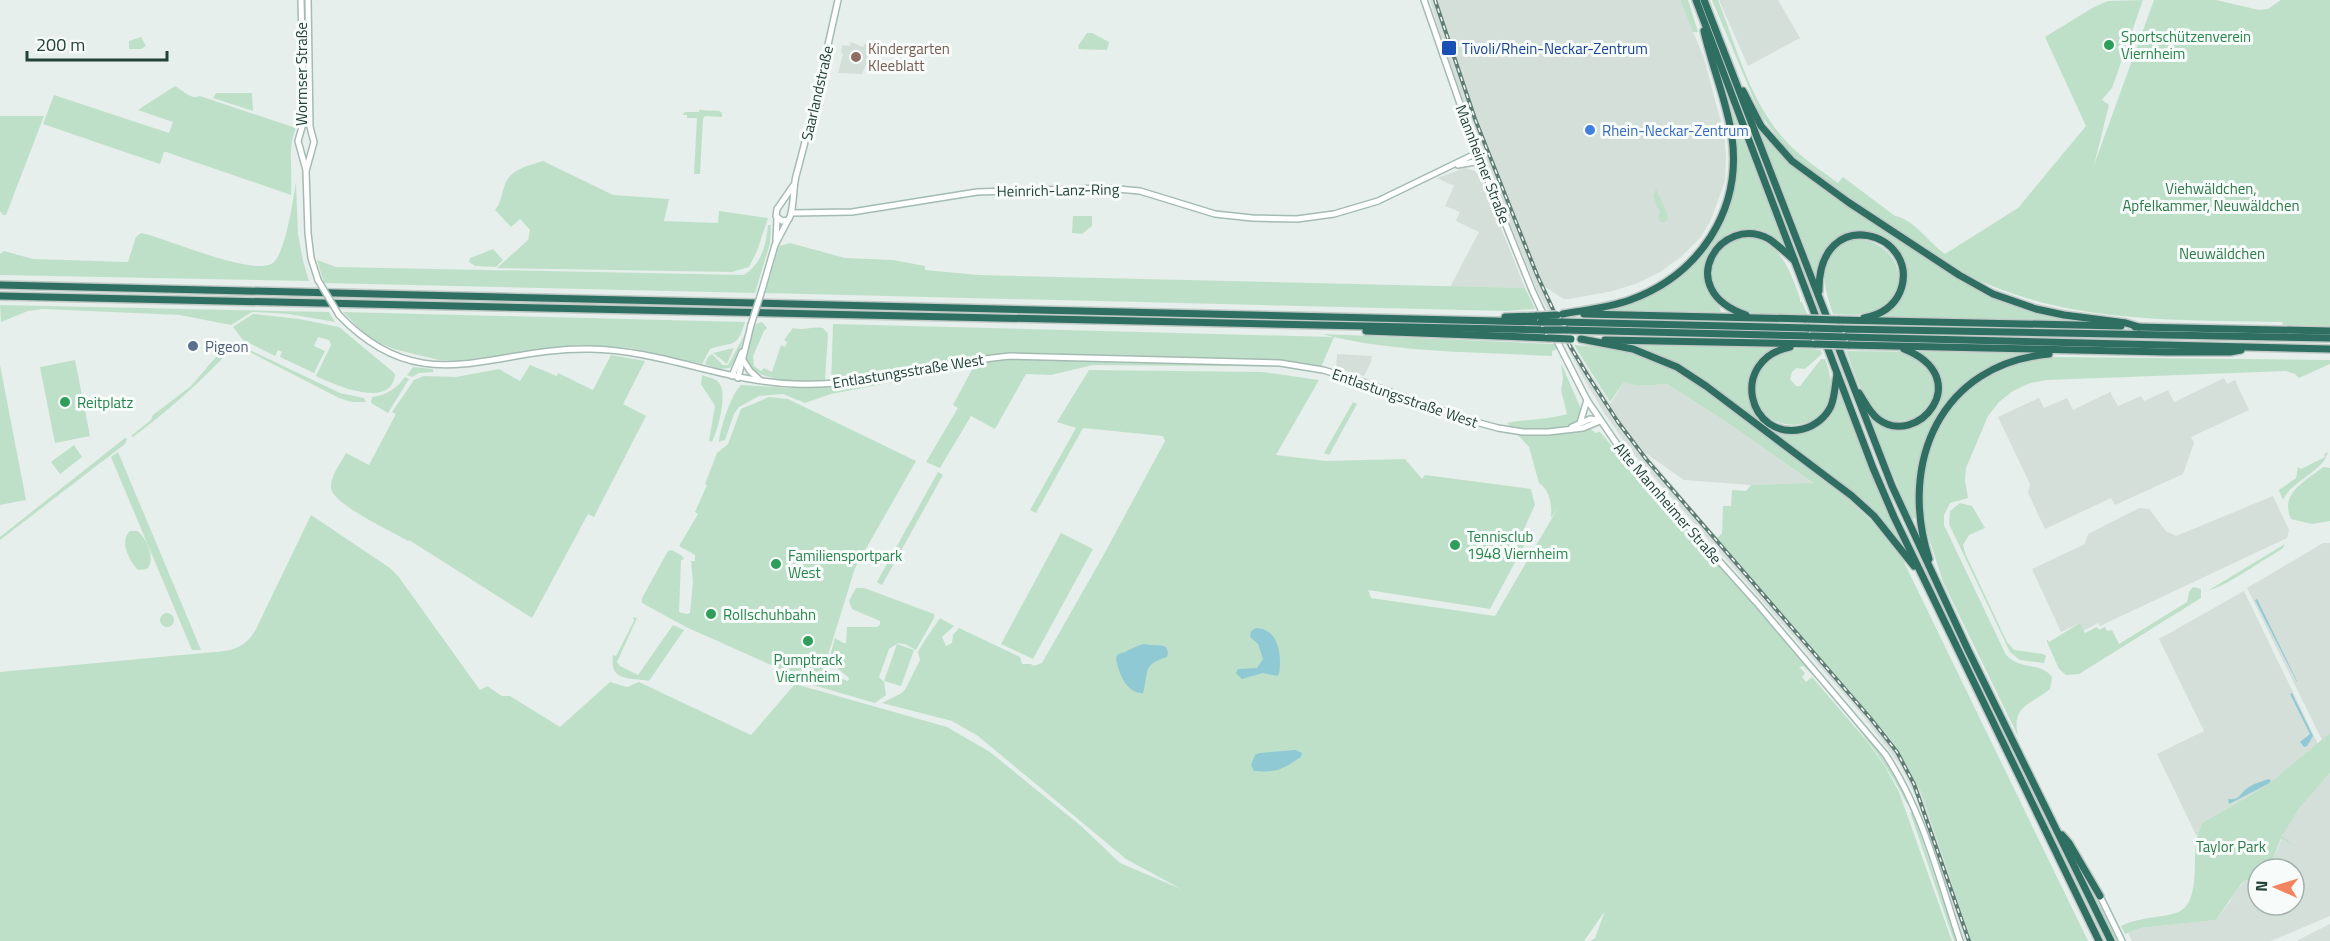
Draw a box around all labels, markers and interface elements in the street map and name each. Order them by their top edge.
street label: Wormser Straße [290,22,313,126]
scale bar [27,24,166,62]
place label: Sportschützenverein Viernheim [2121,25,2251,65]
text: 200 m [36,31,85,58]
place label: Kindergarten Kleeblatt [868,37,950,77]
place label: Tivoli/Rhein-Neckar-Zentrum [1462,37,1648,60]
marker: Sportschützenverein Viernheim [2102,38,2116,52]
marker: Tivoli/Rhein-Neckar-Zentrum [1440,39,1458,57]
street label: Saarlandstraße [795,43,839,143]
marker: Kindergarten Kleeblatt [849,50,863,64]
street label: Mannheimer Straße [1450,101,1516,227]
place label: Rhein-Neckar-Zentrum [1602,119,1749,142]
marker: Rhein-Neckar-Zentrum [1583,123,1597,137]
street label: Heinrich-Lanz-Ring [997,177,1120,203]
park label: Viehwäldchen, Apfelkammer, Neuwäldchen [2122,177,2300,217]
park label: Neuwäldchen [2179,242,2265,265]
place label: Pigeon [205,335,248,358]
marker: Pigeon [186,339,200,353]
street label: Entlastungsstraße West [831,348,986,394]
street label: Entlastungsstraße West [1329,362,1482,434]
place label: Reitplatz [77,391,133,414]
marker: Reitplatz [58,395,72,409]
street label: Alte Mannheimer Straße [1609,437,1727,569]
place label: Tennisclub 1948 Viernheim [1467,525,1568,565]
marker: Tennisclub 1948 Viernheim [1448,538,1462,552]
place label: Familiensportpark West [788,544,902,584]
marker: Familiensportpark West [769,557,783,571]
place label: Rollschuhbahn [723,603,816,626]
marker: Rollschuhbahn [704,607,718,621]
marker: Pumptrack Viernheim [801,634,815,648]
place label: Pumptrack Viernheim [774,648,842,688]
park label: Taylor Park [2196,835,2266,858]
north arrow [2246,857,2306,917]
text: N [2249,880,2273,892]

